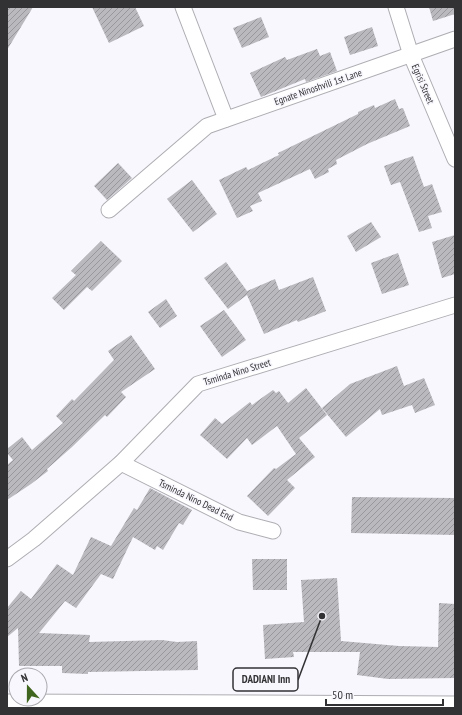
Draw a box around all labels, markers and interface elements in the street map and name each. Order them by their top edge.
street label: Egrisi Street [409,62,437,106]
street label: Egnate Ninoshvili 1st Lane [272,66,364,108]
street label: Tsminda Nino Street [202,356,272,388]
street label: Tsminda Nino Dead End [156,476,236,524]
north arrow [8,667,48,707]
callout: DADIANI Inn [233,668,298,691]
text: N [19,670,30,685]
text: DADIANI Inn [242,672,290,686]
scale bar [326,681,443,707]
text: 50 m [332,687,353,702]

